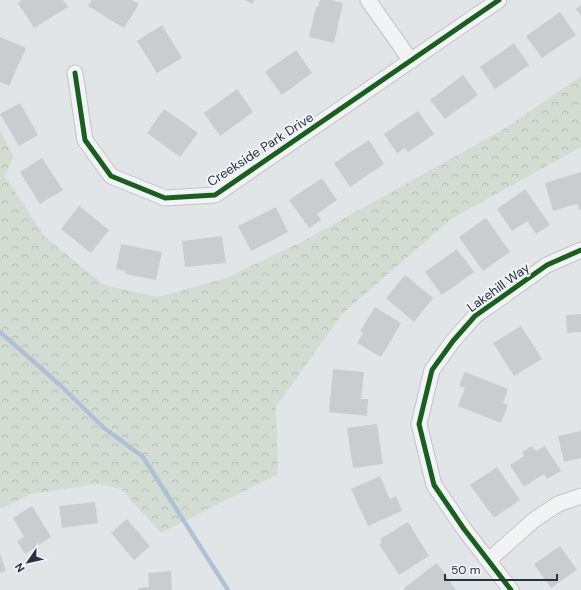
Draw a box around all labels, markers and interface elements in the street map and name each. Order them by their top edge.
street label: Creekside Park Drive [204,109,317,190]
street label: Lakehill Way [464,259,533,316]
north arrow [8,542,48,582]
scale bar [445,556,557,582]
text: N [12,560,28,575]
text: 50 m [451,562,480,578]

